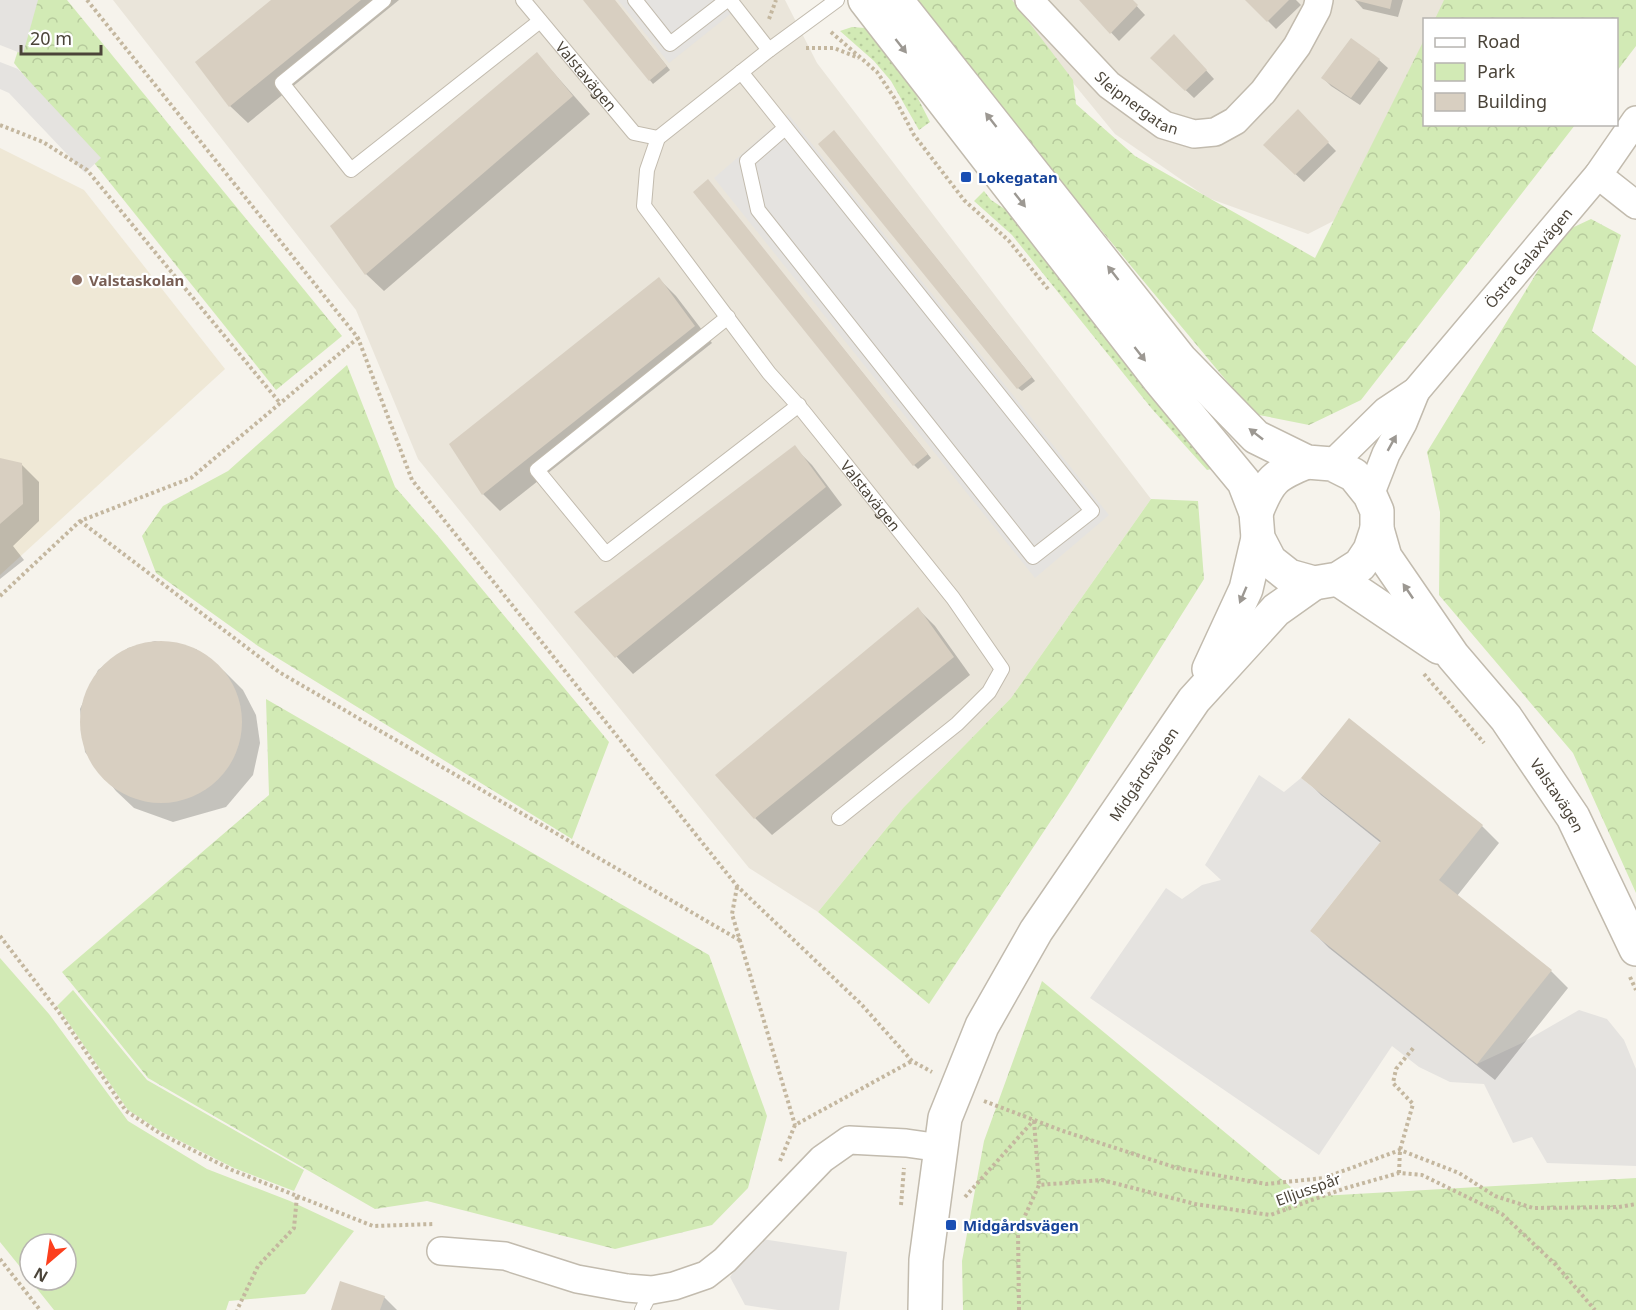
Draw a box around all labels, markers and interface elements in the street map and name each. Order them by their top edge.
scale bar [21,18,100,56]
legend [1423,18,1618,126]
text: 20 m [30,26,72,50]
text: Road [1477,29,1520,53]
street label: Valstavägen [552,37,621,115]
one-way arrow [894,39,906,54]
text: Park [1477,59,1515,83]
street label: Sleipnergatan [1091,67,1181,139]
text: Building [1477,89,1547,113]
one-way arrow [986,113,998,128]
place label: Lokegatan [978,167,1058,187]
marker: Lokegatan [959,170,973,184]
one-way arrow [1014,193,1026,208]
street label: Östra Galaxvägen [1480,203,1576,312]
one-way arrow [1107,266,1119,281]
place label: Valstaskolan [89,270,184,290]
marker: Valstaskolan [70,273,84,287]
one-way arrow [1133,347,1145,362]
one-way arrow [1248,429,1263,441]
one-way arrow [1387,435,1398,451]
street label: Valstavägen [836,456,905,535]
one-way arrow [1402,583,1414,599]
one-way arrow [1238,586,1248,604]
street label: Midgårdsvägen [1104,723,1183,825]
street label: Valstavägen [1526,754,1589,836]
street label: Elljusspår [1273,1168,1343,1210]
place label: Midgårdsvägen [963,1215,1079,1235]
marker: Midgårdsvägen [944,1218,958,1232]
north arrow [18,1232,78,1292]
text: N [30,1262,52,1288]

